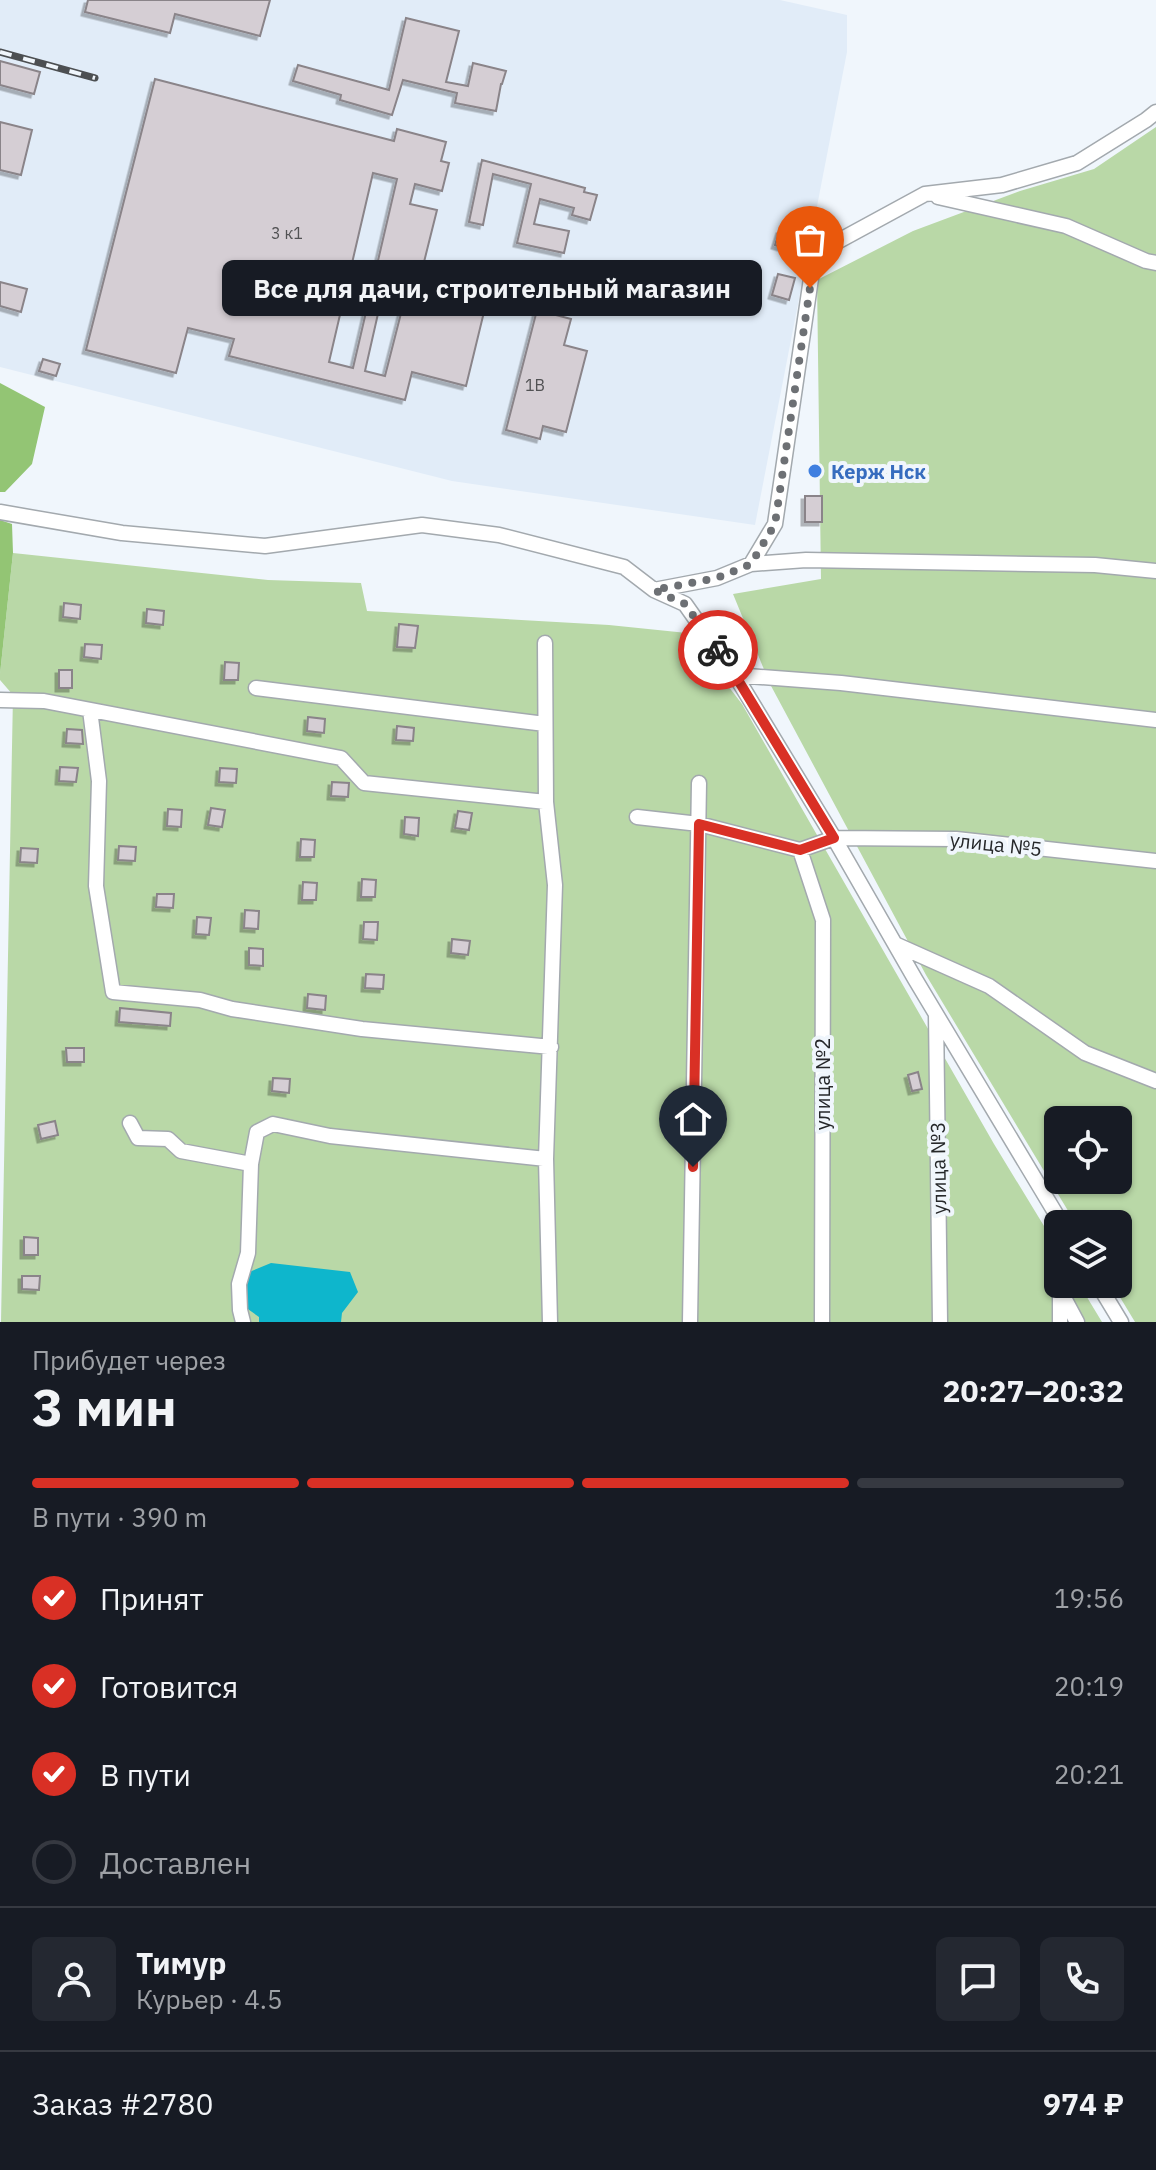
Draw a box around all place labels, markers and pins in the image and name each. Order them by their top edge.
pin [776,206,844,288]
callout: Все для дачи, строительный магазин [222,260,762,316]
place label: Керж Нск [831,458,926,485]
marker: Керж Нск [806,462,824,480]
pin [659,1085,727,1167]

